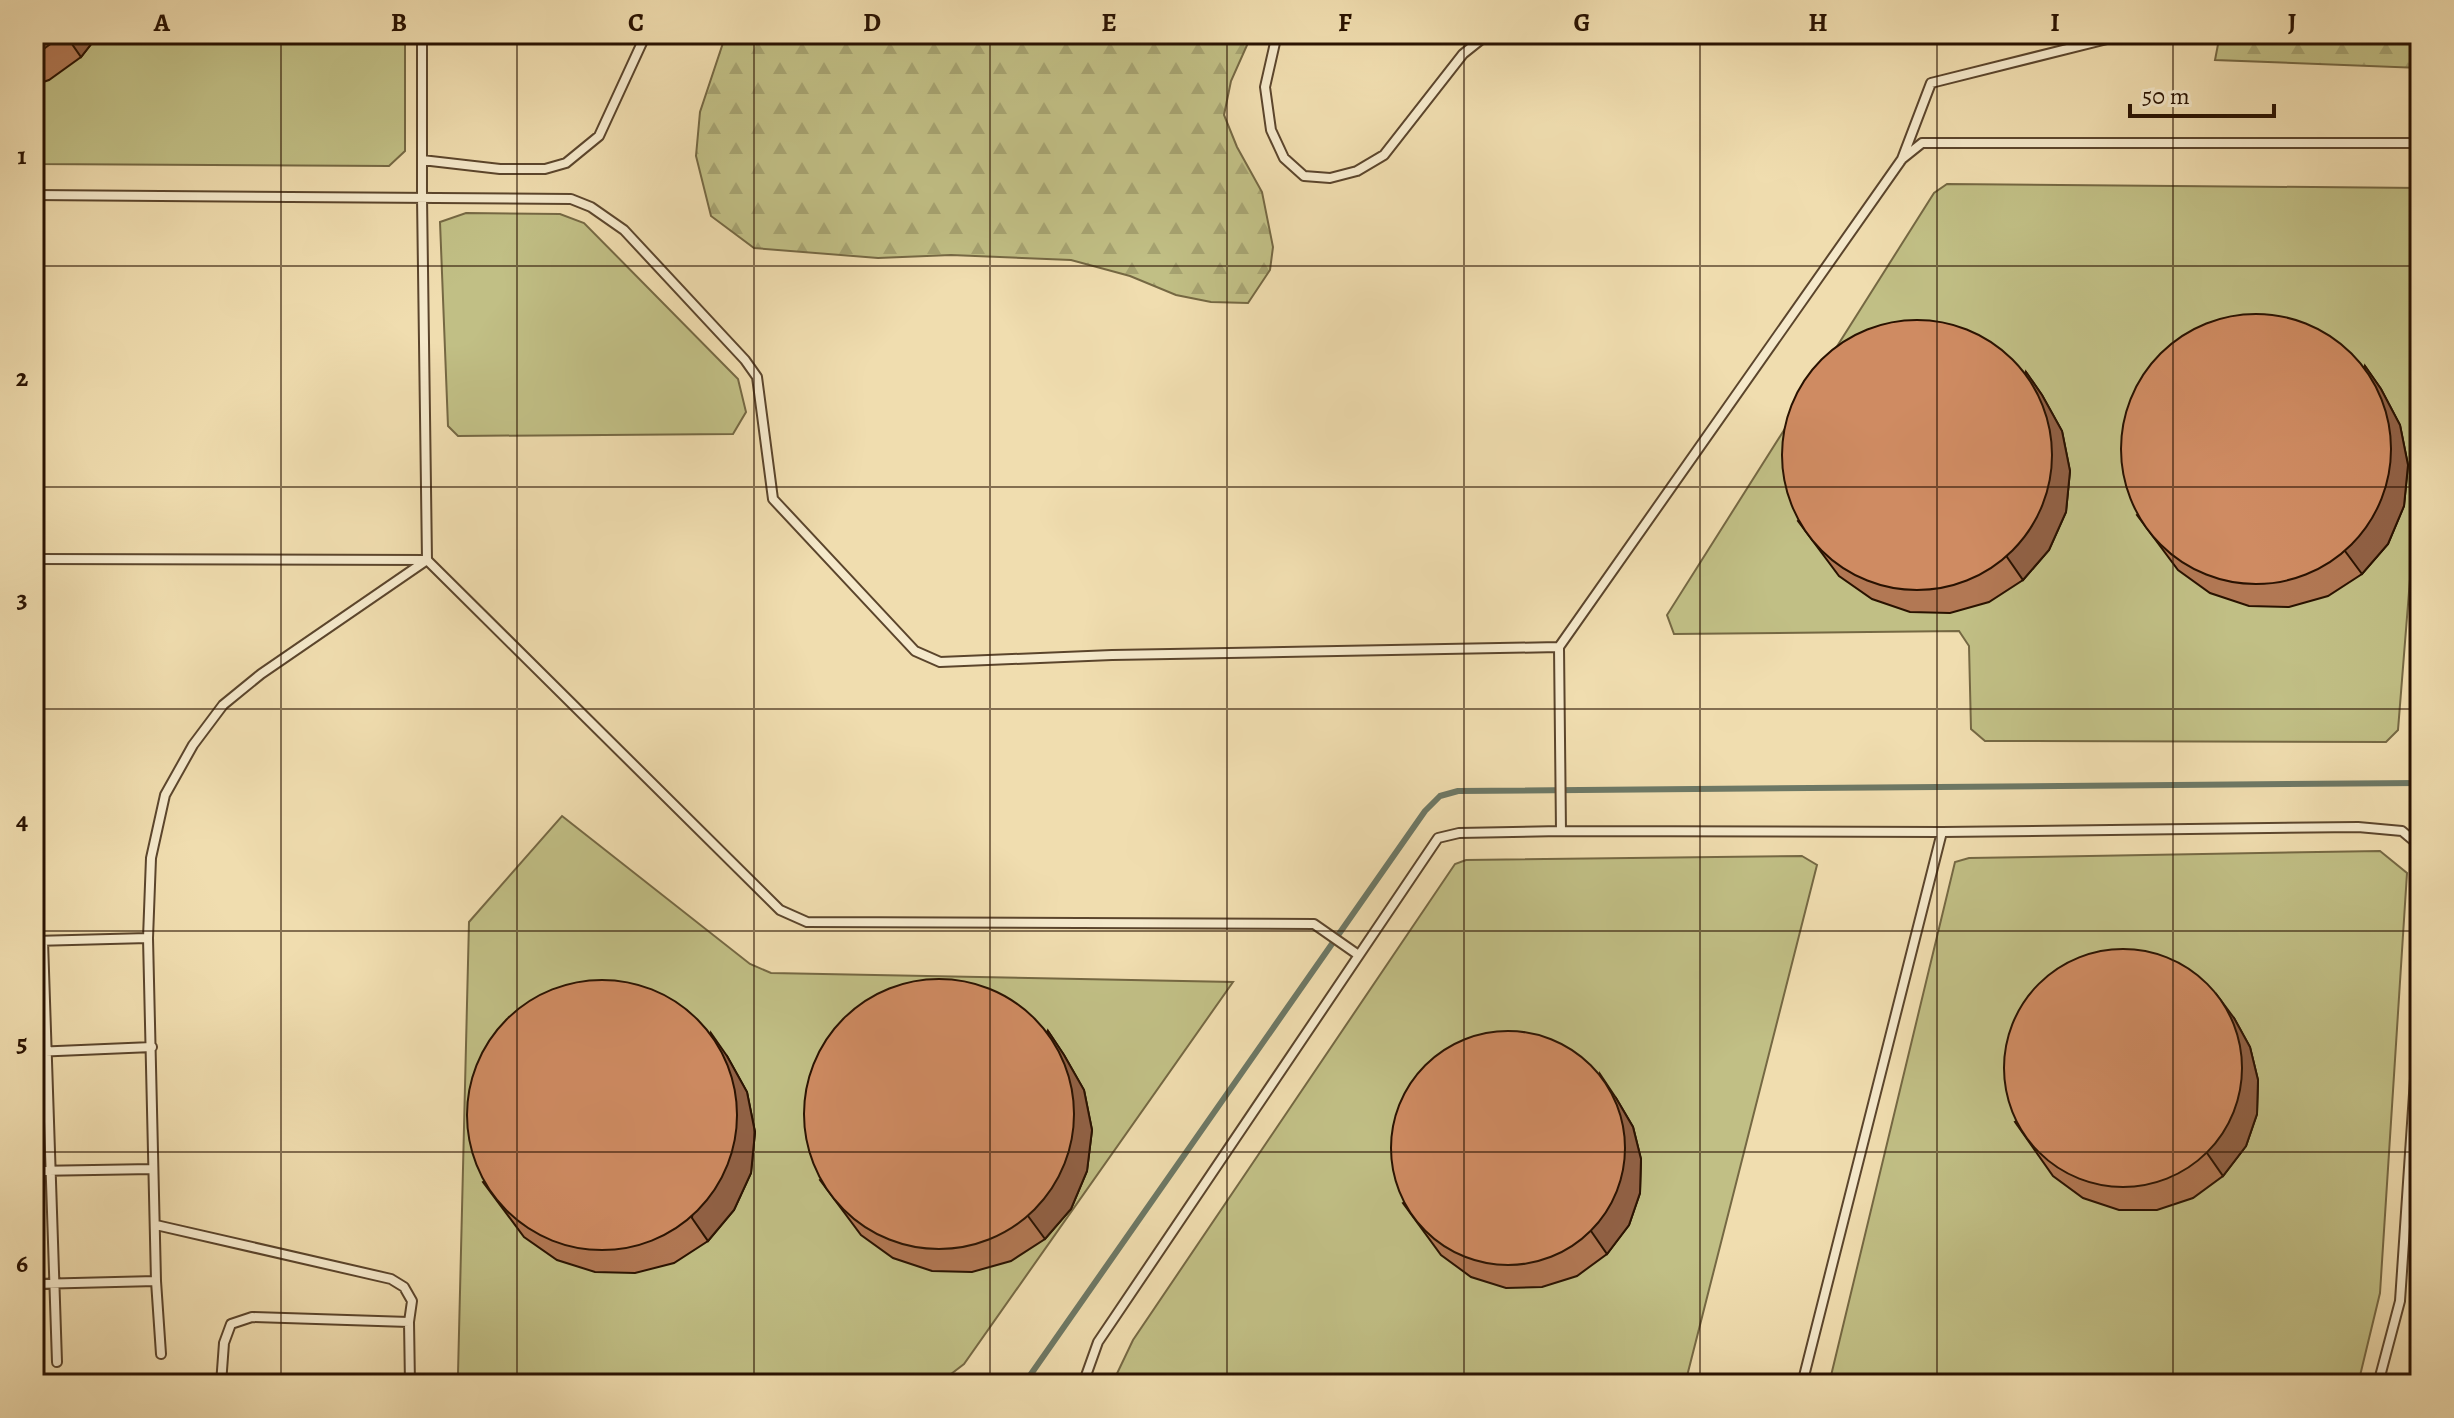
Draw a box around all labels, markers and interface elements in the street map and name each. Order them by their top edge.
text: A [153,5,171,40]
text: B [391,5,407,40]
text: C [628,5,644,40]
text: D [863,5,881,40]
text: E [1101,5,1117,40]
text: F [1338,5,1352,40]
text: G [1573,5,1591,40]
text: H [1808,5,1828,40]
text: I [2050,5,2060,40]
text: J [2288,5,2296,40]
scale bar [2130,68,2274,118]
text: 50 m [2142,80,2190,112]
text: 1 [17,138,27,173]
text: 2 [16,360,29,395]
text: 3 [16,581,28,616]
text: 4 [16,803,28,838]
text: 5 [16,1025,28,1060]
text: 6 [16,1246,28,1281]

